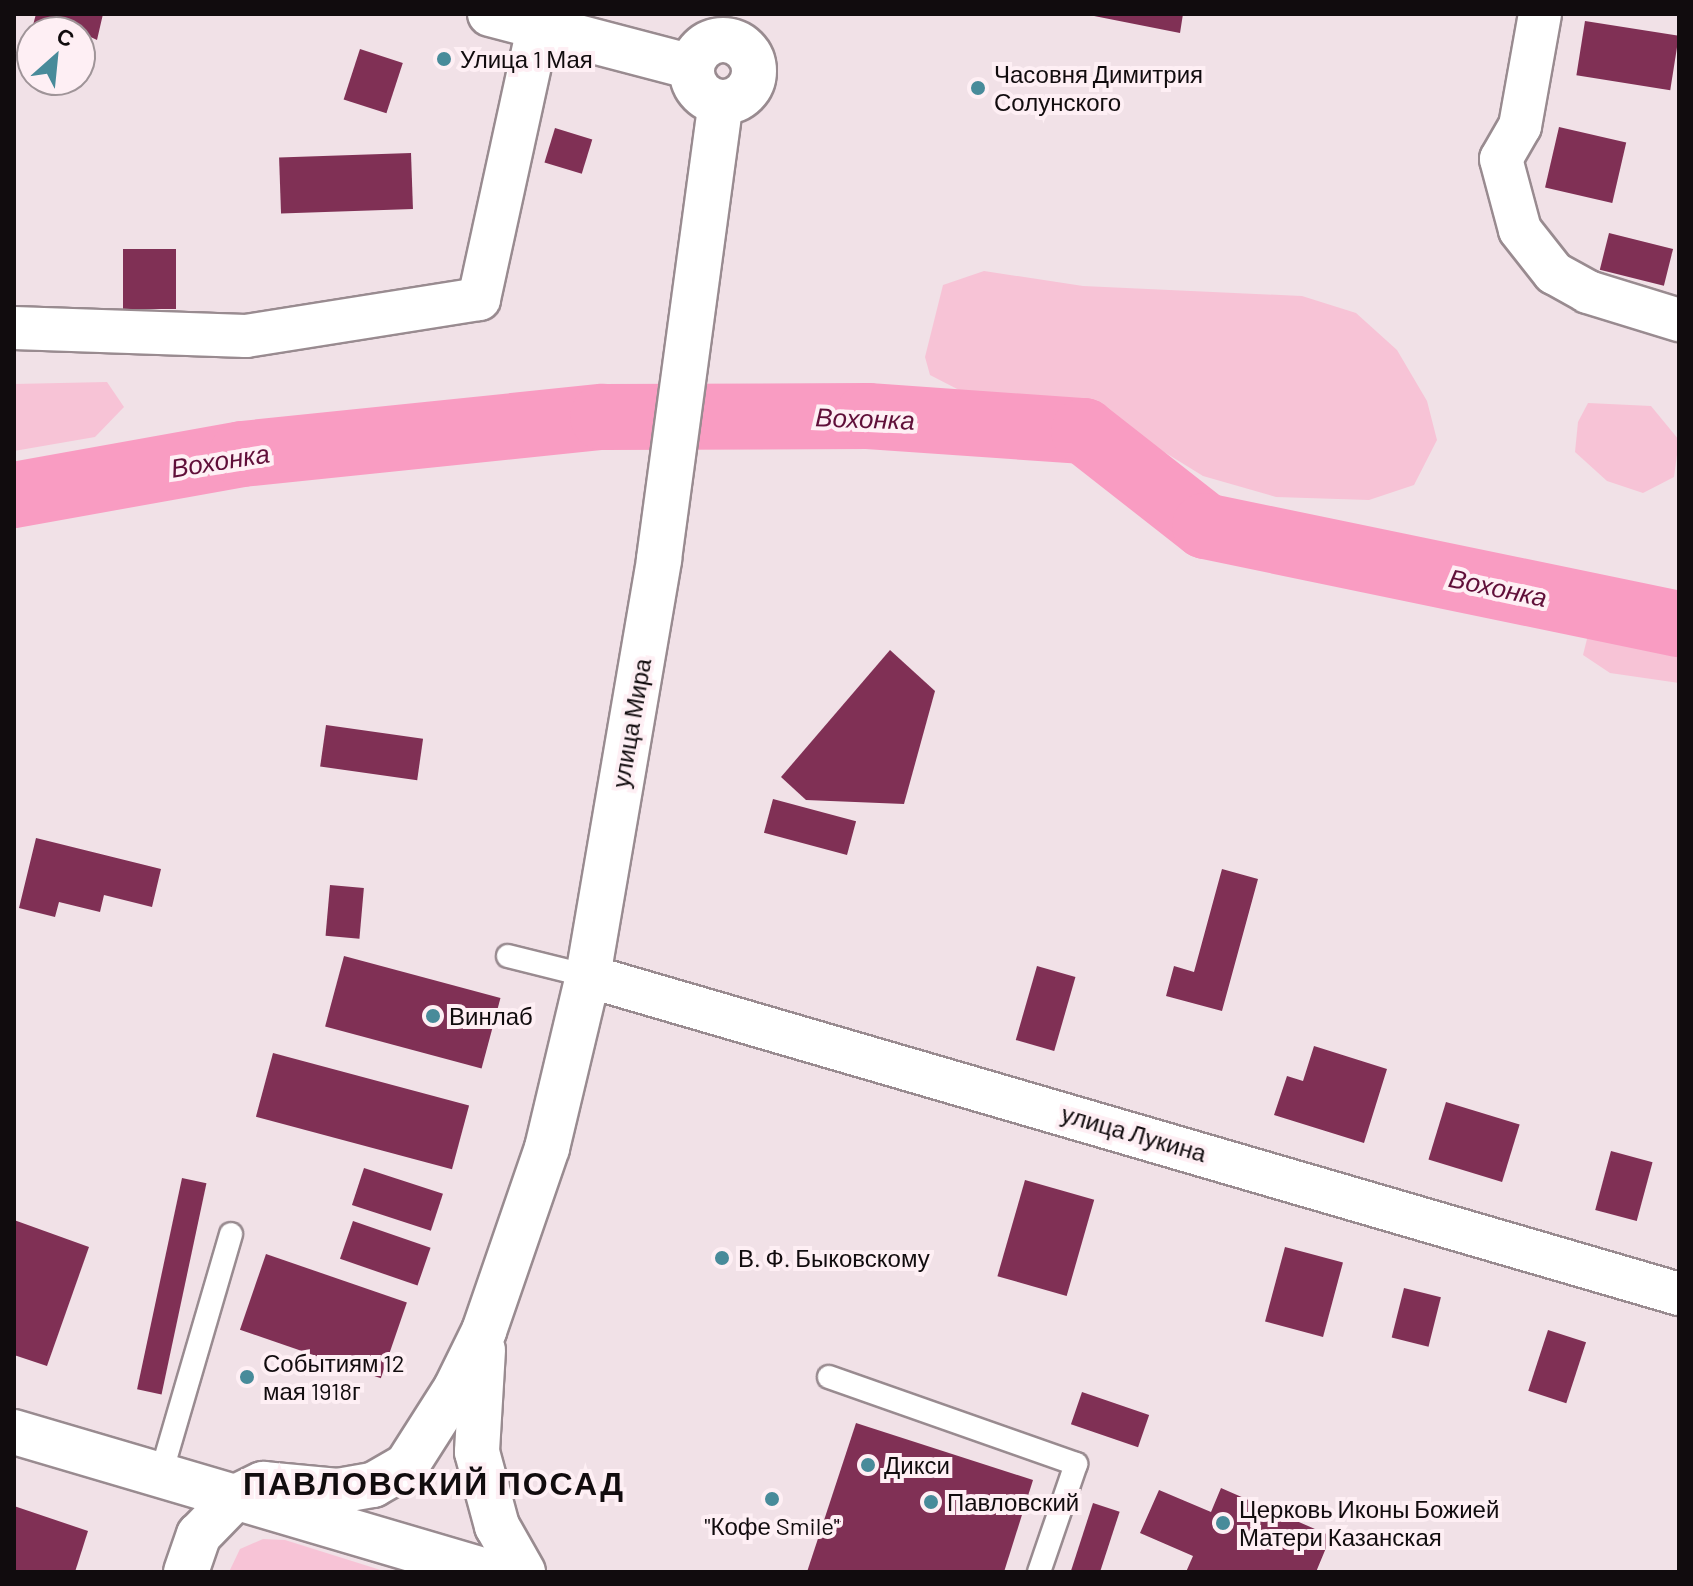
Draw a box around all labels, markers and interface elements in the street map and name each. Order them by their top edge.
north arrow [16,16,96,96]
text: С [53,21,79,52]
place label: Улица 1 Мая [460,45,593,73]
marker: Улица 1 Мая [435,50,453,68]
place label: Часовня Димитрия Солунского [994,60,1203,116]
marker: Часовня Димитрия Солунского [969,79,987,97]
water label: Вохонка [815,401,915,435]
water label: Вохонка [168,437,272,483]
water label: Вохонка [1446,561,1550,613]
street label: улица Мира [605,656,657,790]
place label: Винлаб [449,1002,533,1030]
marker: Винлаб [424,1007,442,1025]
street label: улица Лукина [1058,1099,1210,1167]
place label: В. Ф. Быковскому [738,1244,930,1272]
marker: В. Ф. Быковскому [713,1249,731,1267]
place label: Событиям 12 мая 1918г [263,1349,405,1405]
marker: Событиям 12 мая 1918г [238,1368,256,1386]
place label: Дикси [884,1451,950,1479]
marker: Дикси [859,1456,877,1474]
district label: ПАВЛОВСКИЙ ПОСАД [243,1463,625,1501]
place label: Павловский [947,1488,1079,1516]
marker: "Кофе Smile" [763,1490,781,1508]
marker: Павловский [922,1493,940,1511]
place label: Церковь Иконы Божией Матери Казанская [1239,1495,1499,1551]
place label: "Кофе Smile" [704,1512,840,1540]
marker: Церковь Иконы Божией Матери Казанская [1214,1514,1232,1532]

